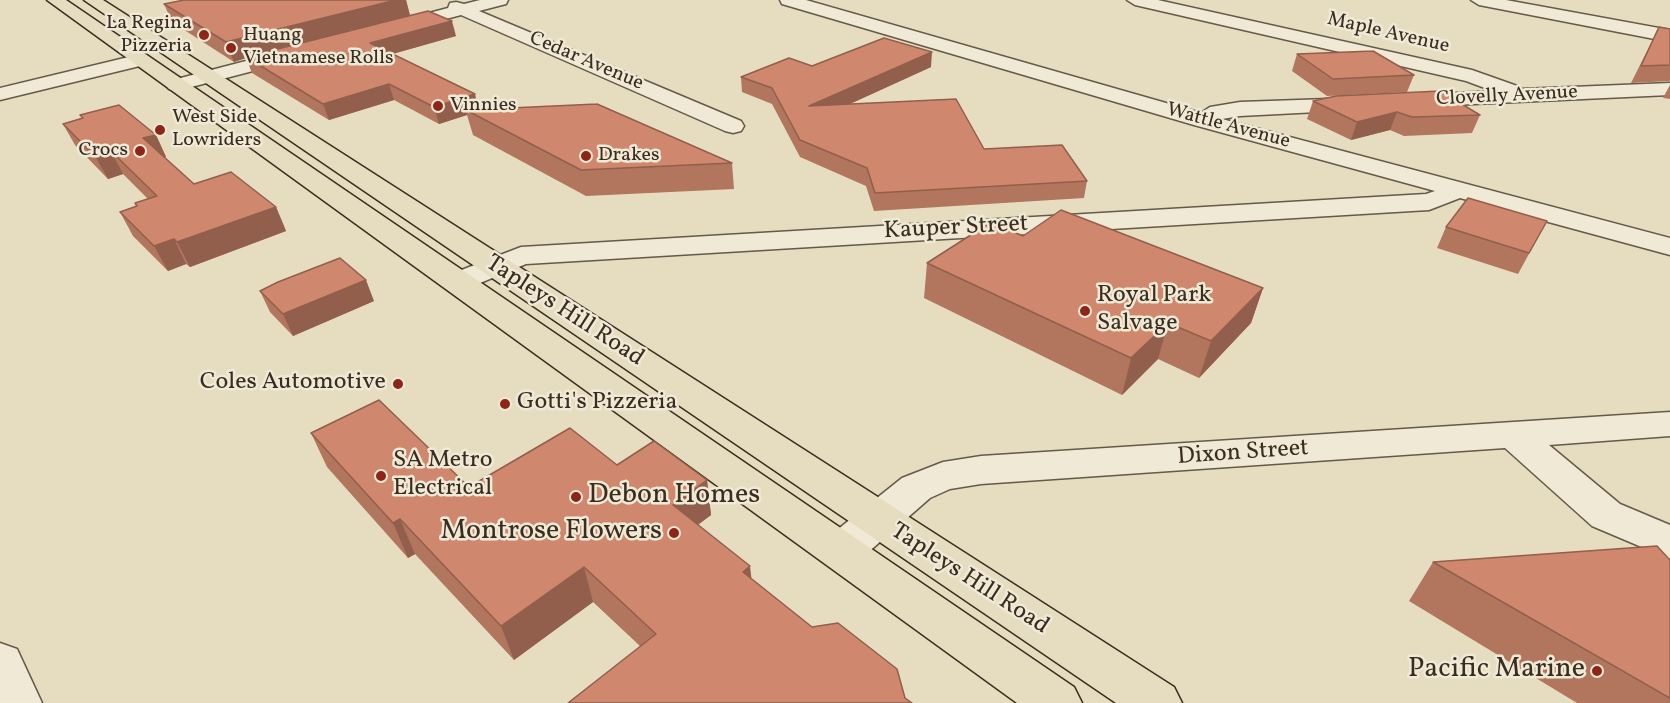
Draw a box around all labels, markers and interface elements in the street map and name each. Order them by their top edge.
street label: Maple Avenue [1325,8,1451,60]
place label: La Regina Pizzeria [106,12,192,59]
place label: Huang Vietnamese Rolls [243,24,394,71]
street label: Cedar Avenue [525,27,647,97]
marker: La Regina Pizzeria [197,28,211,42]
marker: Huang Vietnamese Rolls [224,41,238,55]
street label: Clovelly Avenue [1436,81,1578,113]
place label: Vinnies [450,94,517,118]
marker: Vinnies [431,99,445,113]
street label: Wattle Avenue [1164,99,1292,155]
place label: West Side Lowriders [172,106,261,153]
marker: West Side Lowriders [153,123,167,137]
place label: Crocs [78,139,128,163]
marker: Crocs [133,144,147,158]
place label: Drakes [598,144,660,168]
marker: Drakes [579,149,593,163]
street label: Kauper Street [883,211,1029,247]
street label: Tapleys Hill Road [479,250,649,374]
place label: Royal Park Salvage [1097,283,1211,339]
marker: Royal Park Salvage [1078,304,1092,318]
place label: Coles Automotive [200,370,386,398]
marker: Coles Automotive [391,377,405,391]
place label: Gotti's Pizzeria [517,390,678,418]
marker: Gotti's Pizzeria [498,397,512,411]
street label: Dixon Street [1176,435,1310,473]
place label: SA Metro Electrical [393,448,492,504]
marker: SA Metro Electrical [374,469,388,483]
place label: Debon Homes [588,480,760,514]
marker: Debon Homes [569,490,583,504]
place label: Montrose Flowers [440,516,662,550]
street label: Tapleys Hill Road [884,518,1054,642]
marker: Montrose Flowers [667,526,681,540]
place label: Pacific Marine [1408,654,1585,688]
marker: Pacific Marine [1590,664,1604,678]

